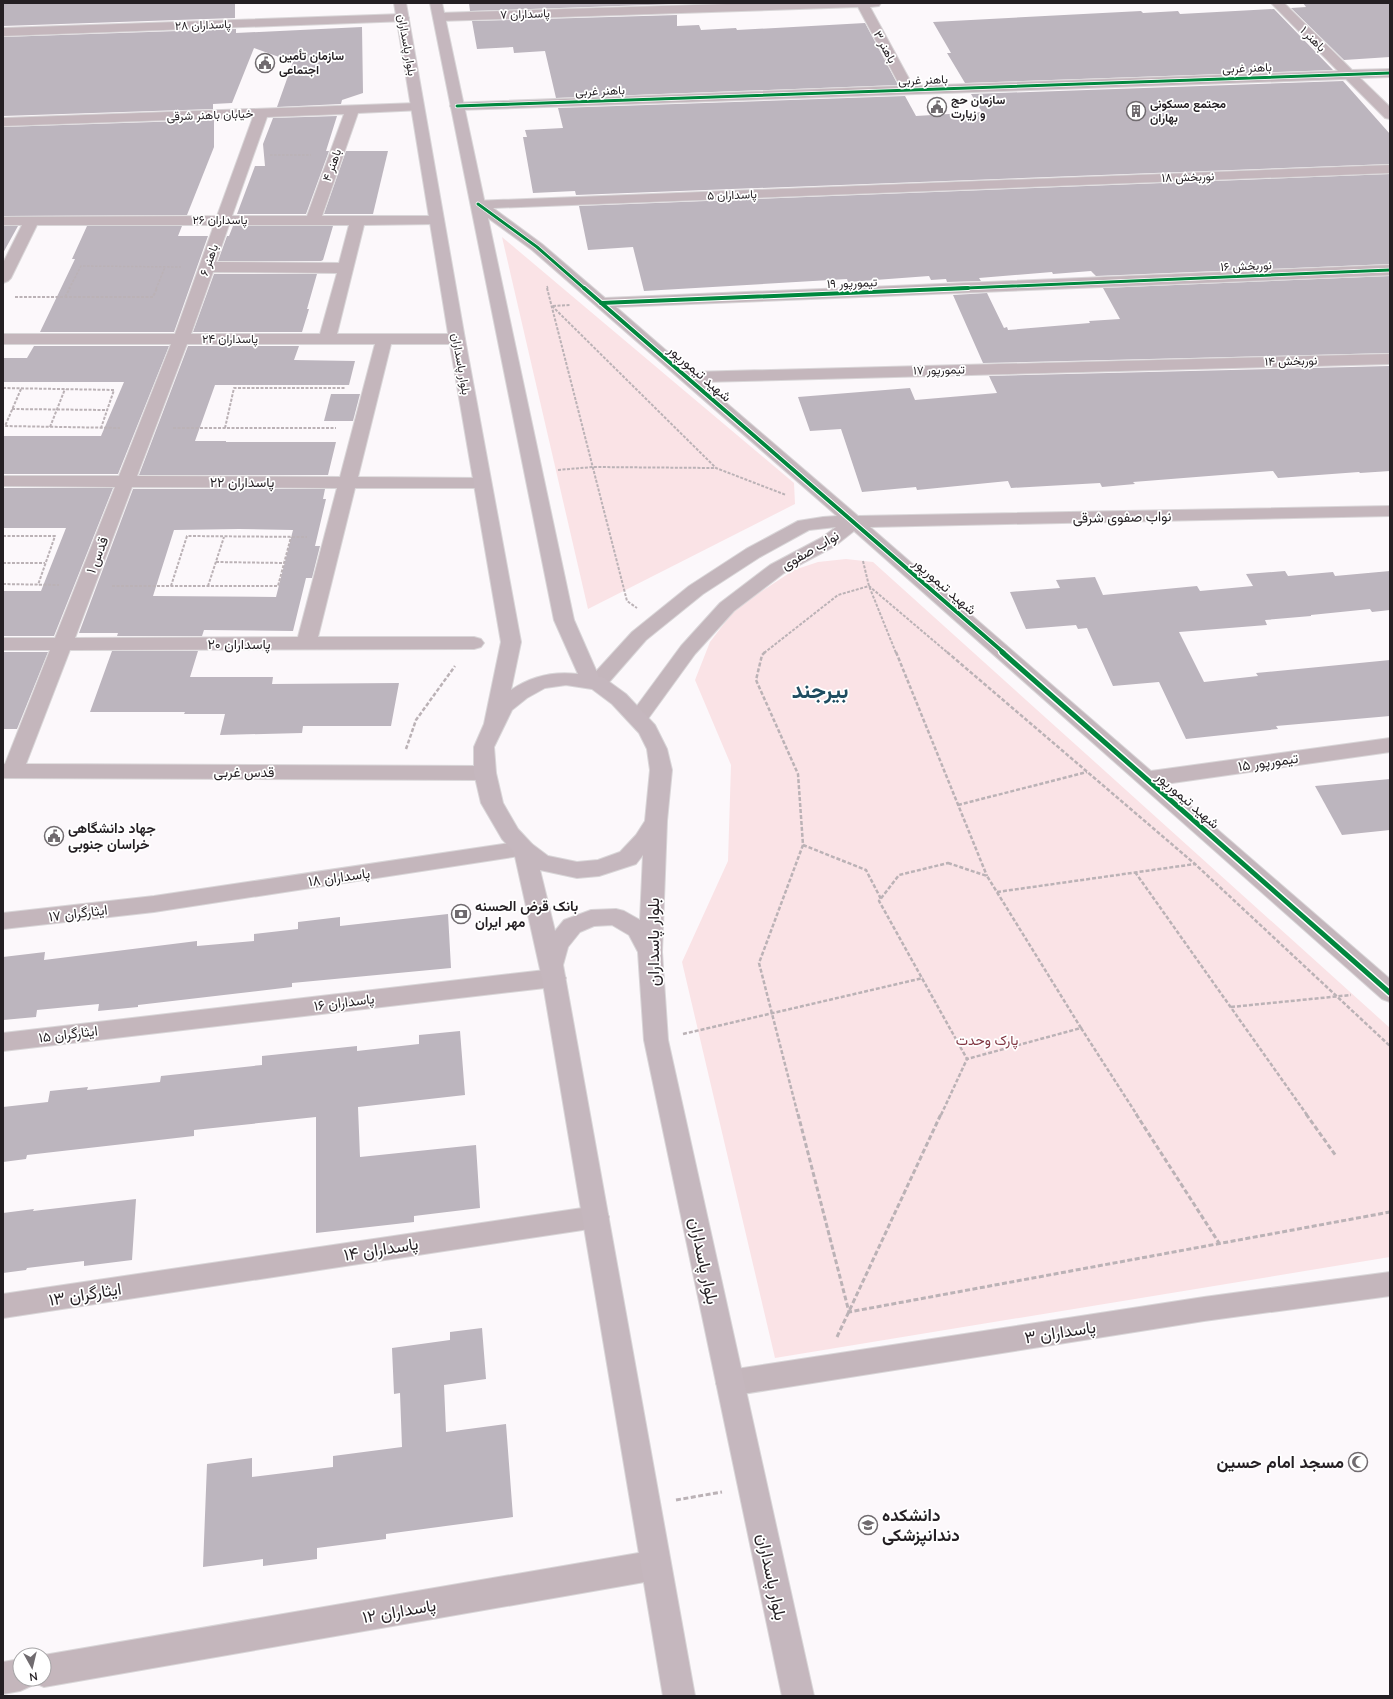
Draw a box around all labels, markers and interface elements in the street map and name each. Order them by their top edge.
street label: پاسداران ۷ [500,5,550,23]
street label: بلوار پاسداران [394,13,420,77]
street label: پاسداران ۲۸ [175,16,232,34]
street label: باهنر ۱ [1297,23,1329,55]
street label: باهنر ۳ [870,28,900,66]
place label: سازمان تأمین اجتماعی [279,48,345,78]
public building icon: سازمان تأمین اجتماعی [254,52,276,74]
street label: باهنر غربی [1222,59,1272,77]
street label: باهنر غربی [898,71,948,89]
street label: باهنر غربی [575,82,625,100]
place label: سازمان حج و زیارت [951,92,1006,122]
public building icon: سازمان حج و زیارت [926,96,948,118]
place label: مجتمع مسکونی بهاران [1150,96,1227,126]
building icon: مجتمع مسکونی بهاران [1125,100,1147,122]
street label: خیابان باهنر شرقی [166,105,254,125]
street label: باهنر ۴ [319,146,345,184]
street label: نوربخش ۱۸ [1161,168,1215,186]
street label: پاسداران ۵ [707,186,757,204]
street label: پاسداران ۲۶ [193,212,248,228]
street label: باهنر ۶ [196,242,222,278]
street label: نوربخش ۱۶ [1220,257,1272,275]
street label: تیمورپور ۱۹ [826,274,878,292]
street label: پاسداران ۲۴ [202,331,258,347]
street label: بلوار پاسداران [448,332,474,396]
street label: شهید تیمورپور [663,340,736,406]
street label: نوربخش ۱۴ [1265,353,1317,369]
street label: تیمورپور ۱۷ [913,362,965,378]
street label: پاسداران ۲۲ [210,473,274,492]
street label: نواب صفوی شرقی [1073,507,1172,528]
street label: نواب صفوی [778,526,843,575]
street label: قدس ۱ [82,534,113,576]
street label: شهید تیمورپور [908,553,981,619]
street label: پاسداران ۲۰ [207,635,271,654]
district label: بیرجند [792,676,848,706]
street label: تیمورپور ۱۵ [1237,749,1299,776]
street label: قدس غربی [214,763,274,782]
street label: شهید تیمورپور [1151,767,1224,833]
place label: جهاد دانشگاهی خراسان جنوبی [68,819,156,854]
public building icon: جهاد دانشگاهی خراسان جنوبی [43,825,65,847]
street label: پاسداران ۱۸ [307,864,371,891]
place label: بانک قرض الحسنه مهر ایران [475,897,578,932]
street label: بلوار پاسداران [642,898,665,986]
street label: ایثارگران ۱۷ [47,900,109,927]
bank icon: بانک قرض الحسنه مهر ایران [450,903,472,925]
street label: پاسداران ۱۶ [313,989,375,1016]
street label: ایثارگران ۱۵ [37,1021,99,1048]
park label: پارک وحدت [956,1031,1018,1050]
street label: بلوار پاسداران [683,1215,724,1307]
street label: پاسداران ۱۴ [342,1232,420,1267]
street label: ایثارگران ۱۳ [47,1277,123,1312]
street label: پاسداران ۳ [1023,1316,1097,1349]
place label: مسجد امام حسین [1217,1451,1344,1474]
mosque icon: مسجد امام حسین [1347,1451,1369,1473]
place label: دانشکده دندانپزشکی [882,1504,960,1547]
school or university icon: دانشکده دندانپزشکی [857,1514,879,1536]
street label: بلوار پاسداران [751,1531,792,1623]
street label: پاسداران ۱۲ [360,1594,438,1629]
north arrow [12,1647,52,1687]
text: N [28,1668,38,1684]

